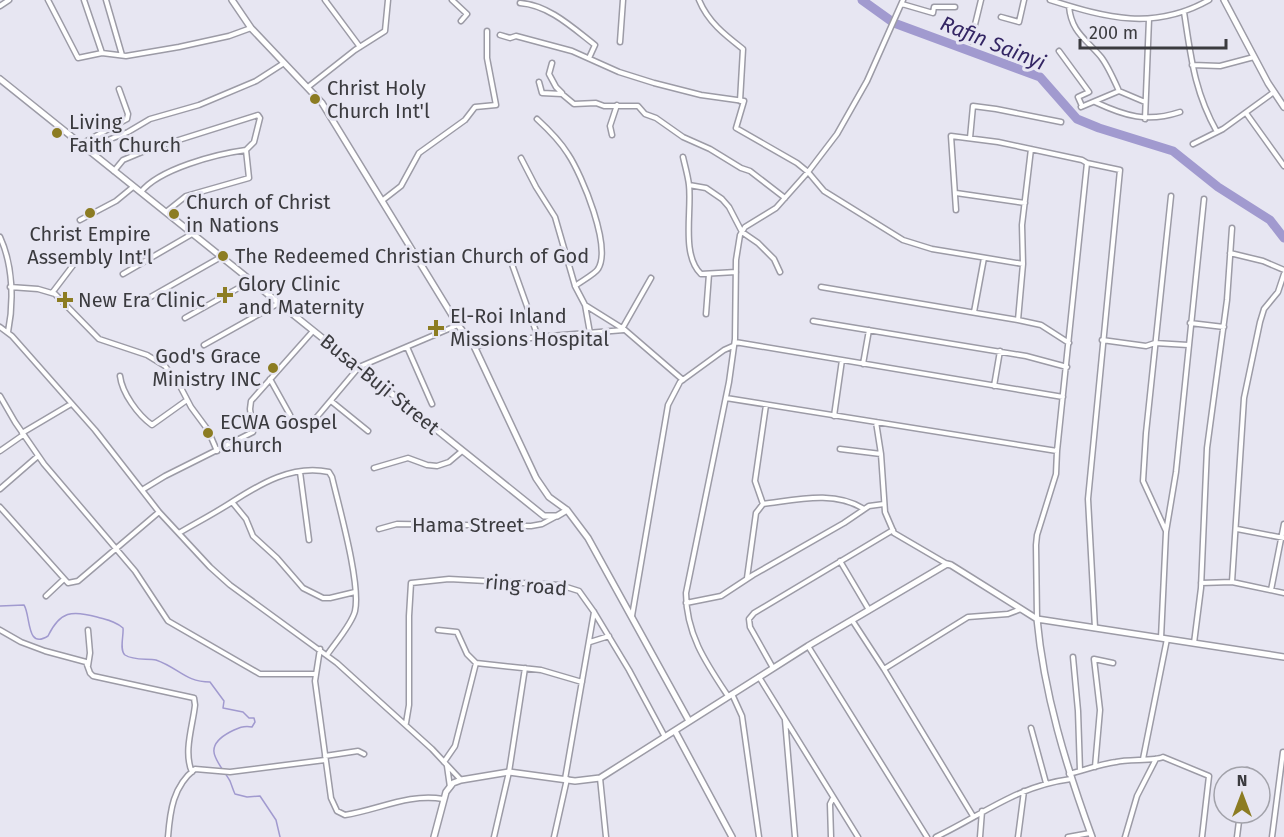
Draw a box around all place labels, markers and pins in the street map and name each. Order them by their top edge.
place label: Christ Holy Church Int'l [327,76,430,123]
marker: Christ Holy Church Int'l [308,92,322,106]
place label: Living Faith Church [69,110,181,157]
marker: Living Faith Church [50,126,64,140]
place label: Church of Christ in Nations [186,190,331,237]
marker: Christ Empire Assembly Int'l [83,206,97,220]
marker: Church of Christ in Nations [167,207,181,221]
place label: Christ Empire Assembly Int'l [27,222,153,269]
place label: The Redeemed Christian Church of God [235,244,589,268]
marker: The Redeemed Christian Church of God [216,249,230,263]
place label: Glory Clinic and Maternity [238,272,364,319]
marker: Glory Clinic and Maternity [216,286,234,304]
place label: New Era Clinic [78,288,205,312]
marker: New Era Clinic [56,291,74,309]
place label: El-Roi Inland Missions Hospital [450,304,609,351]
marker: El-Roi Inland Missions Hospital [427,319,445,337]
place label: God's Grace Ministry INC [152,344,261,391]
marker: God's Grace Ministry INC [266,361,280,375]
place label: ECWA Gospel Church [220,410,337,457]
marker: ECWA Gospel Church [201,426,215,440]

